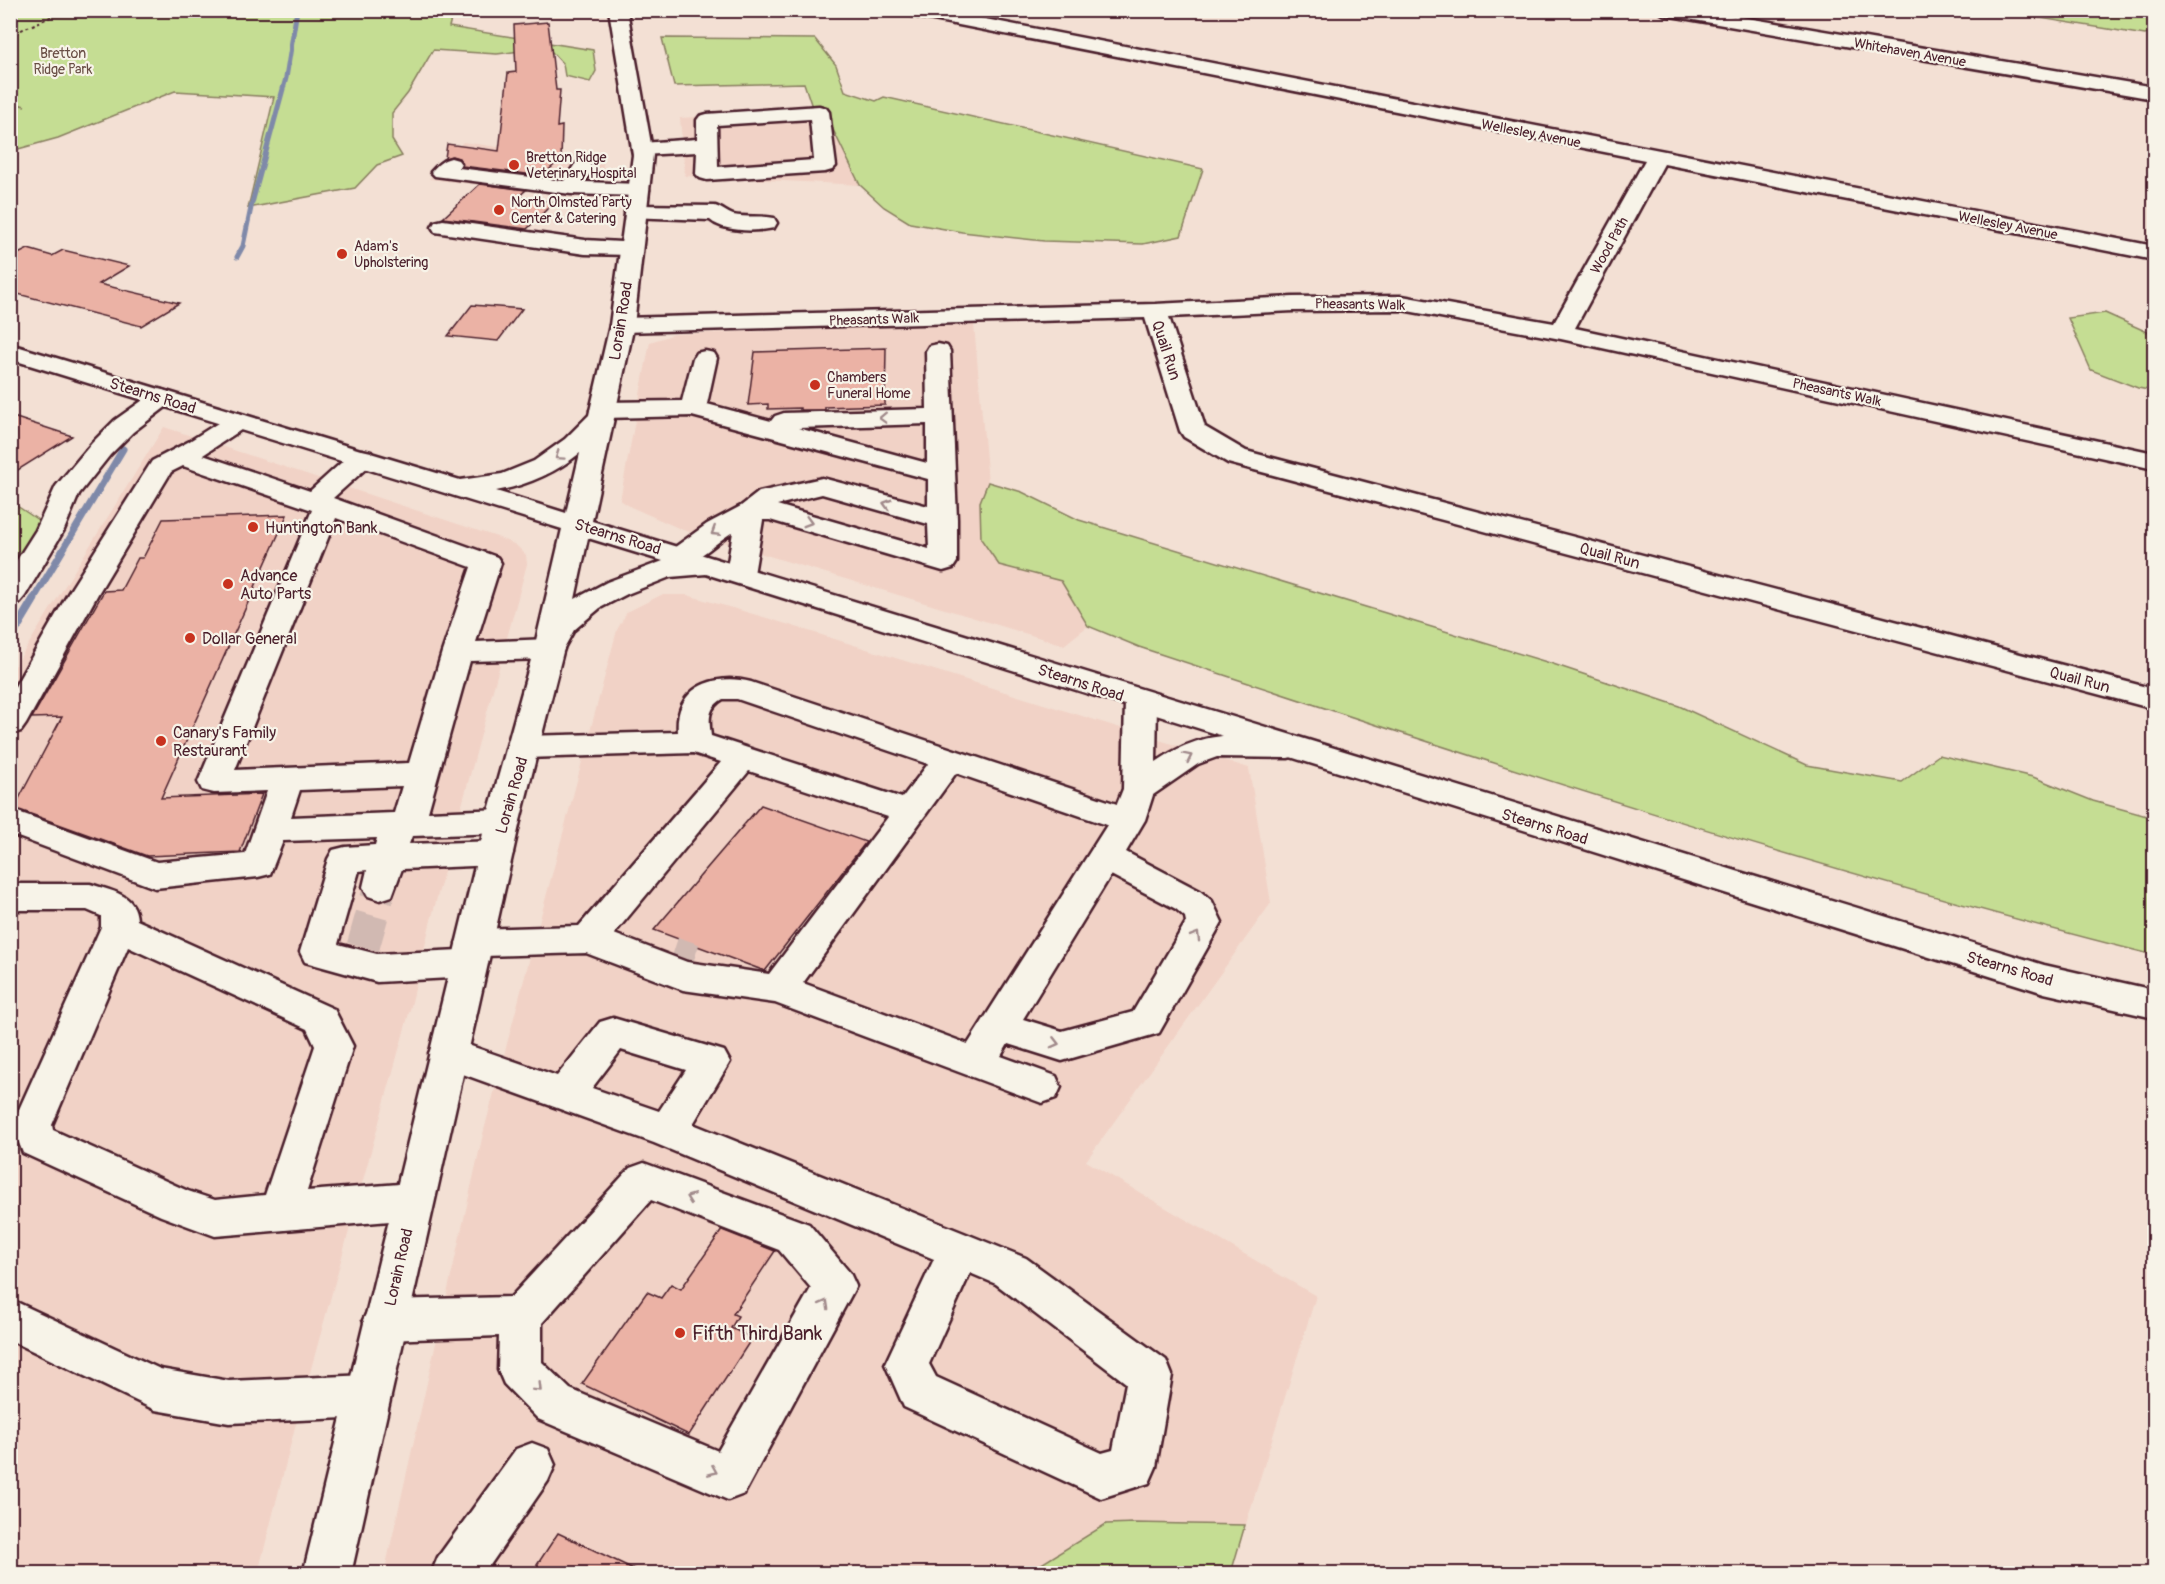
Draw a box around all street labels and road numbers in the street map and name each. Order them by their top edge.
street label: Whitehaven Avenue [1852,34,1967,71]
street label: Wellesley Avenue [1480,116,1582,151]
street label: Wellesley Avenue [1957,208,2059,243]
street label: Wood Path [1587,214,1632,277]
street label: Lorain Road [605,281,637,362]
street label: Pheasants Walk [1315,295,1405,314]
street label: Pheasants Walk [829,309,920,330]
street label: Quail Run [1147,318,1185,383]
street label: Stearns Road [107,373,198,419]
street label: Pheasants Walk [1791,375,1883,410]
street label: Stearns Road [572,514,663,560]
street label: Quail Run [1577,538,1642,574]
street label: Stearns Road [1035,660,1126,706]
street label: Quail Run [2047,662,2112,698]
street label: Lorain Road [491,754,532,836]
street label: Stearns Road [1499,804,1590,850]
street label: Stearns Road [1964,947,2055,991]
street label: Lorain Road [380,1226,418,1308]

